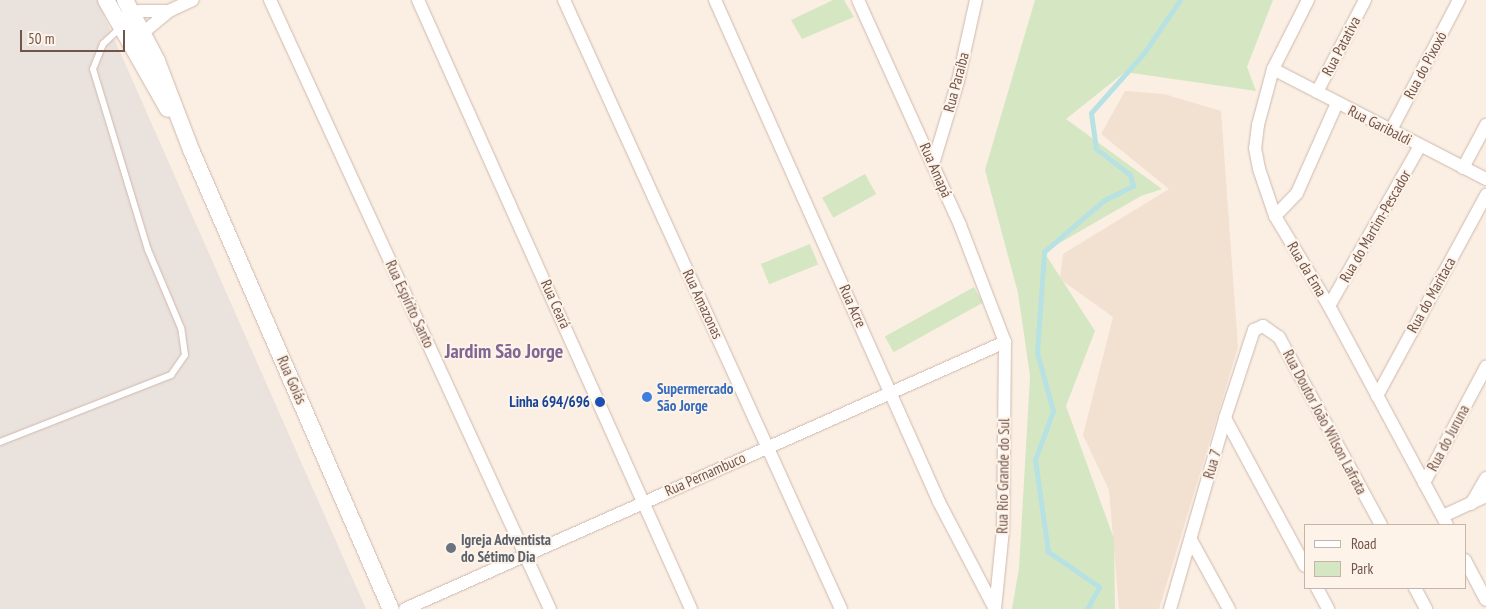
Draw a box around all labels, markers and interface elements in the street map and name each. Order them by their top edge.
street label: Rua Patativa [1318,13,1364,79]
scale bar [22,20,128,52]
street label: Rua do Pixoxó [1400,28,1450,102]
text: 50 m [28,29,54,48]
street label: Rua Paraíba [939,50,973,114]
street label: Rua Garibaldi [1345,101,1415,149]
street label: Rua Amapá [916,140,956,200]
street label: Rua do Martim-Pescador [1336,167,1414,285]
street label: Rua da Ema [1284,238,1330,300]
street label: Rua do Maritaca [1403,254,1459,336]
street label: Rua Espírito Santo [382,257,438,351]
street label: Rua Amazonas [679,266,727,342]
street label: Rua Ceará [537,277,575,331]
street label: Rua Acre [836,282,870,330]
district label: Jardim São Jorge [445,339,563,363]
street label: Rua Doutor João Wilson Lafrata [1279,346,1371,498]
street label: Rua Goiás [273,353,311,407]
place label: Supermercado São Jorge [657,379,733,414]
marker: Supermercado São Jorge [641,391,653,403]
place label: Linha 694/696 [509,393,590,411]
marker: Linha 694/696 [594,396,606,408]
street label: Rua do Juruna [1423,402,1473,474]
street label: Rua Rio Grande do Sul [993,418,1013,534]
street label: Rua 7 [1199,447,1225,481]
street label: Rua Pernambuco [662,448,748,500]
legend [1304,524,1466,589]
place label: Igreja Adventista do Sétimo Dia [461,530,551,565]
text: Road [1351,534,1377,553]
marker: Igreja Adventista do Sétimo Dia [445,542,457,554]
text: Park [1351,559,1373,578]

